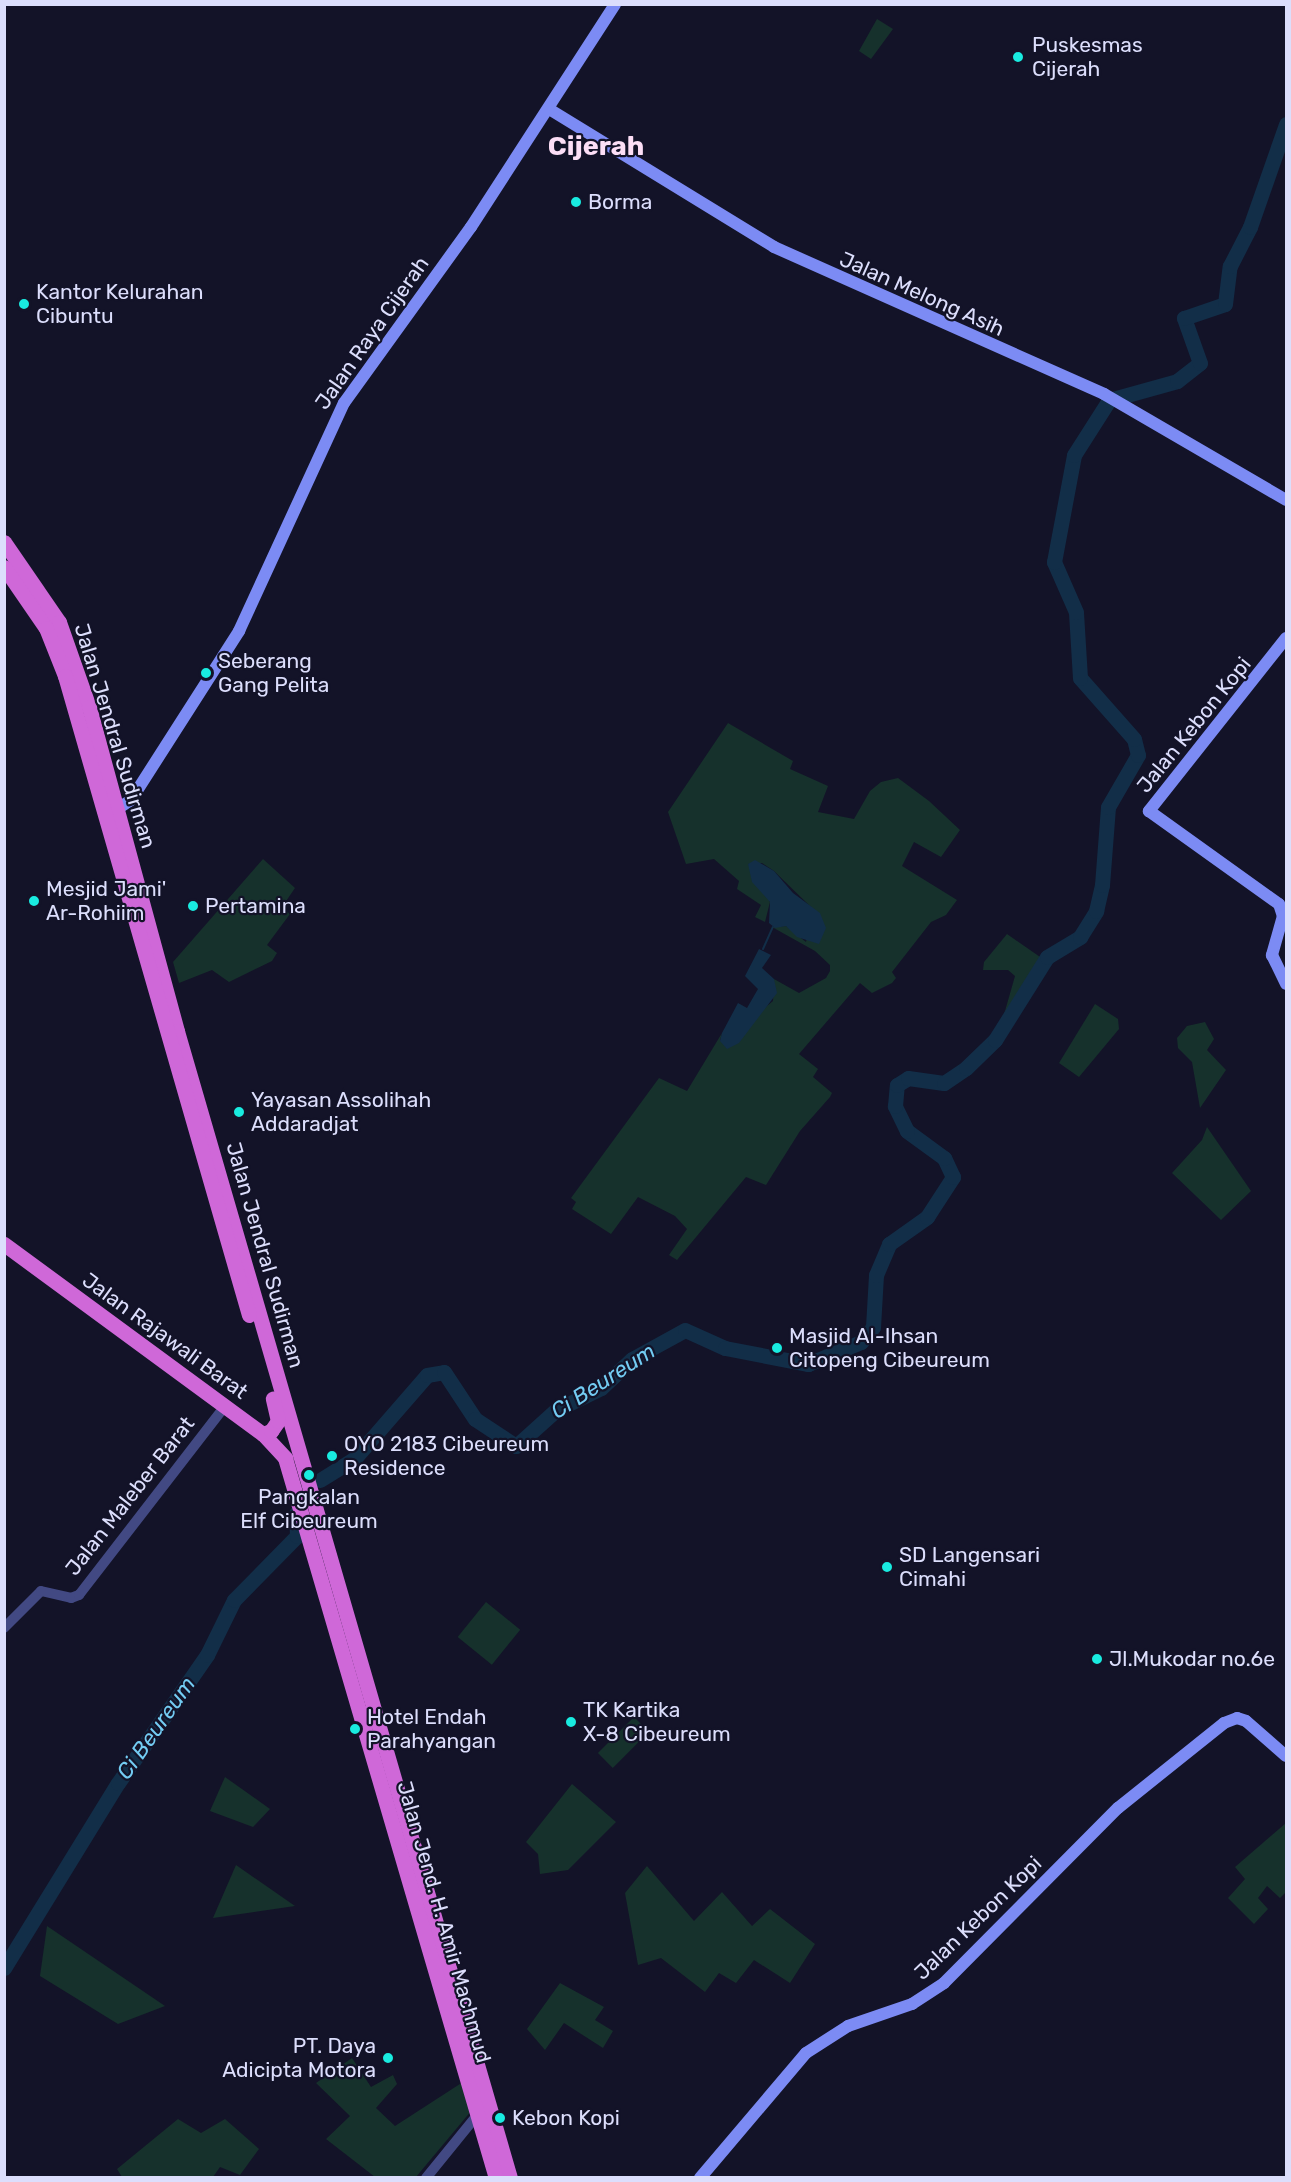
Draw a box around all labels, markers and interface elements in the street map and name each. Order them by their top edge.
place label: Puskesmas Cijerah [1032,32,1143,82]
marker: Puskesmas Cijerah [1009,48,1027,66]
district label: Cijerah [548,131,644,163]
place label: Borma [588,189,652,215]
marker: Borma [569,195,583,209]
street label: Jalan Melong Asih [836,246,1008,342]
street label: Jalan Raya Cijerah [310,252,434,414]
place label: Kantor Kelurahan Cibuntu [36,279,204,329]
marker: Kantor Kelurahan Cibuntu [17,297,31,311]
street label: Jalan Jendral Sudirman [69,621,161,851]
place label: Seberang Gang Pelita [218,648,329,698]
street label: Jalan Kebon Kopi [1132,652,1256,798]
marker: Seberang Gang Pelita [199,666,213,680]
place label: Mesjid Jami' Ar-Rohiim [46,876,166,926]
place label: Pertamina [205,893,306,919]
marker: Mesjid Jami' Ar-Rohiim [27,894,41,908]
marker: Pertamina [186,899,200,913]
place label: Yayasan Assolihah Addaradjat [251,1087,432,1137]
marker: Yayasan Assolihah Addaradjat [232,1105,246,1119]
street label: Jalan Jendral Sudirman [221,1139,309,1371]
street label: Jalan Rajawali Barat [77,1267,253,1405]
place label: Masjid Al-Ihsan Citopeng Cibeureum [789,1323,990,1373]
water label: Ci Beureum [546,1337,660,1425]
marker: Masjid Al-Ihsan Citopeng Cibeureum [770,1341,784,1355]
street label: Jalan Maleber Barat [60,1411,200,1581]
place label: OYO 2183 Cibeureum Residence [344,1431,549,1481]
marker: OYO 2183 Cibeureum Residence [325,1449,339,1463]
marker: Pangkalan Elf Cibeureum [302,1468,316,1482]
place label: Pangkalan Elf Cibeureum [240,1484,378,1534]
place label: SD Langensari Cimahi [899,1542,1040,1592]
marker: SD Langensari Cimahi [880,1560,894,1574]
place label: Jl.Mukodar no.6e [1109,1646,1276,1672]
marker: Jl.Mukodar no.6e [1090,1652,1104,1666]
water label: Ci Beureum [111,1672,201,1784]
place label: TK Kartika X-8 Cibeureum [583,1697,731,1747]
place label: Hotel Endah Parahyangan [367,1704,496,1754]
marker: TK Kartika X-8 Cibeureum [564,1715,578,1729]
marker: Hotel Endah Parahyangan [348,1722,362,1736]
street label: Jalan Jend. H. Amir Machmud [392,1778,496,2066]
street label: Jalan Kebon Kopi [909,1851,1047,1985]
place label: PT. Daya Adicipta Motora [222,2033,376,2083]
marker: PT. Daya Adicipta Motora [381,2051,395,2065]
place label: Kebon Kopi [512,2105,620,2131]
marker: Kebon Kopi [493,2111,507,2125]

